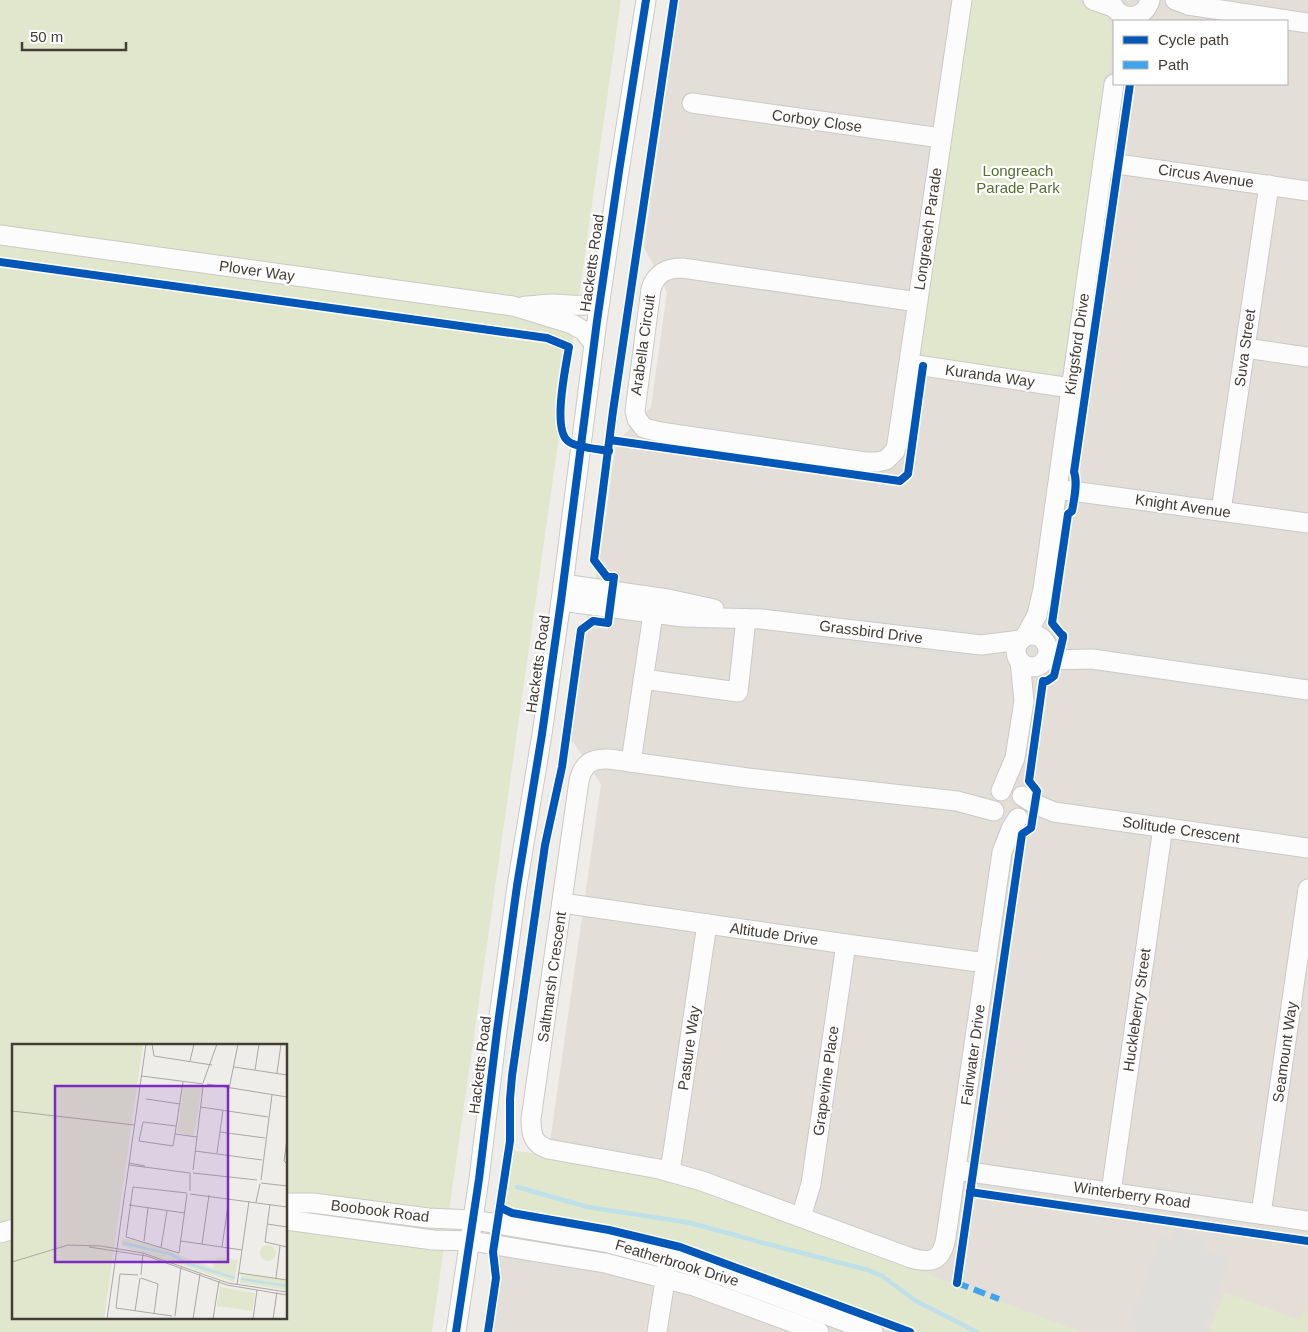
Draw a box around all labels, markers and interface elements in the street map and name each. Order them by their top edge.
scale bar [22,20,126,52]
legend [1113,20,1288,85]
text: 50 m [30,28,63,45]
text: Cycle path [1158,31,1229,48]
text: Path [1158,56,1189,73]
street label: Corboy Close [771,106,863,135]
street label: Circus Avenue [1157,160,1255,191]
park label: Longreach Parade Park [976,162,1060,196]
street label: Longreach Parade [910,167,945,291]
street label: Hacketts Road [576,213,607,313]
street label: Plover Way [218,257,296,284]
street label: Kingsford Drive [1061,292,1092,396]
street label: Arabella Circuit [627,293,658,396]
street label: Suva Street [1231,307,1258,388]
street label: Kuranda Way [944,361,1036,390]
street label: Knight Avenue [1134,490,1232,521]
street label: Hacketts Road [522,614,553,714]
street label: Grassbird Drive [818,617,924,646]
street label: Solitude Crescent [1121,813,1242,846]
street label: Saltmarsh Crescent [534,910,569,1043]
street label: Altitude Drive [729,919,819,948]
street label: Huckleberry Street [1119,946,1154,1073]
street label: Seamount Way [1269,1000,1300,1104]
street label: Fairwater Drive [957,1003,988,1106]
street label: Pasture Way [674,1004,703,1091]
street label: Hacketts Road [465,1015,494,1115]
street label: Grapevine Place [809,1025,842,1137]
inset map [12,1044,288,1320]
street label: Winterberry Road [1073,1178,1191,1211]
street label: Boobook Road [330,1196,430,1225]
street label: Featherbrook Drive [613,1236,741,1289]

